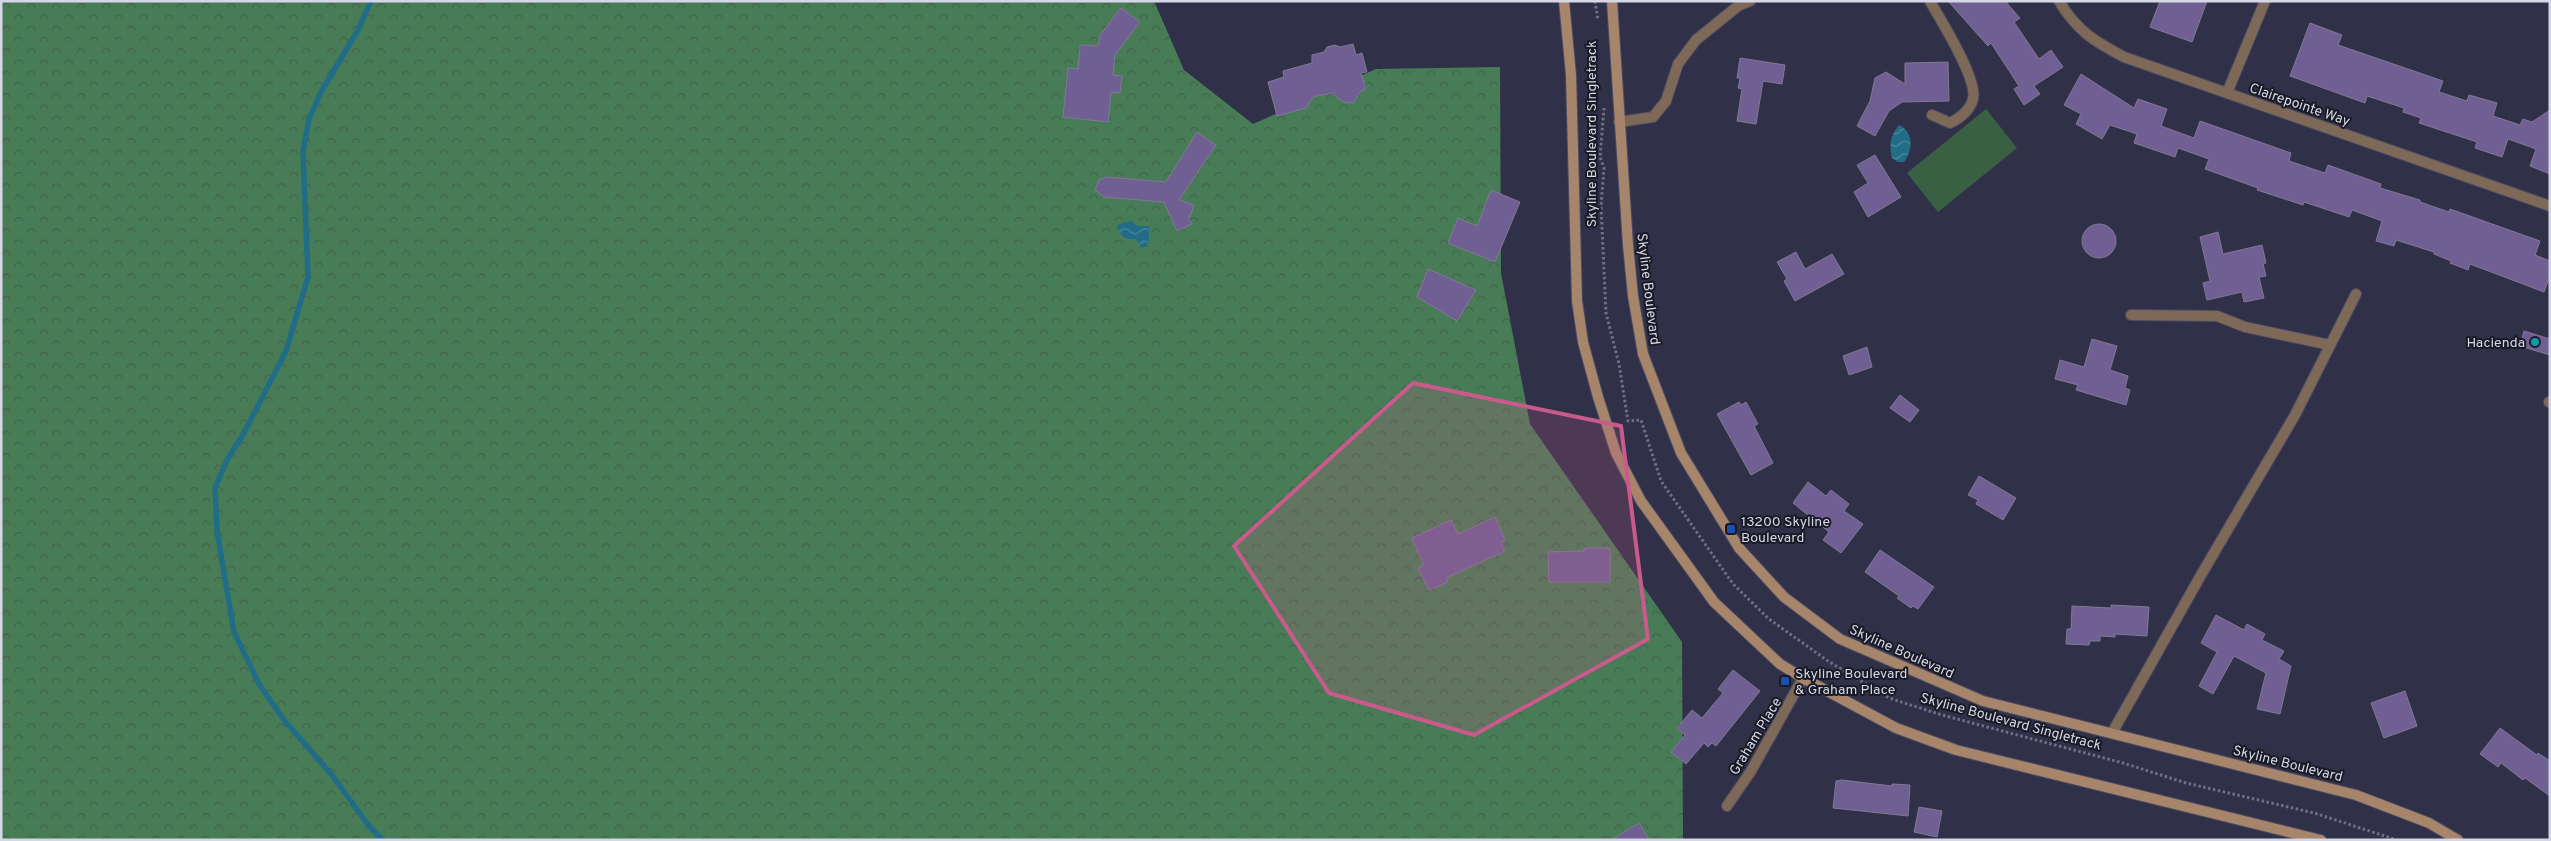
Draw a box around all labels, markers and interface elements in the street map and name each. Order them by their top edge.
street label: Skyline Boulevard Singletrack [1584,41,1601,227]
street label: Clairepointe Way [2247,80,2352,131]
street label: Skyline Boulevard [1632,232,1663,346]
place label: Hacienda [2466,335,2525,352]
marker: Hacienda [2529,336,2541,348]
place label: 13200 Skyline Boulevard [1741,514,1830,547]
marker: 13200 Skyline Boulevard [1725,523,1737,535]
street label: Skyline Boulevard [1847,622,1956,683]
place label: Skyline Boulevard & Graham Place [1795,666,1907,699]
marker: Skyline Boulevard & Graham Place [1779,675,1791,687]
street label: Skyline Boulevard Singletrack [1918,690,2103,755]
street label: Graham Place [1726,695,1786,779]
street label: Skyline Boulevard [2231,743,2344,786]

